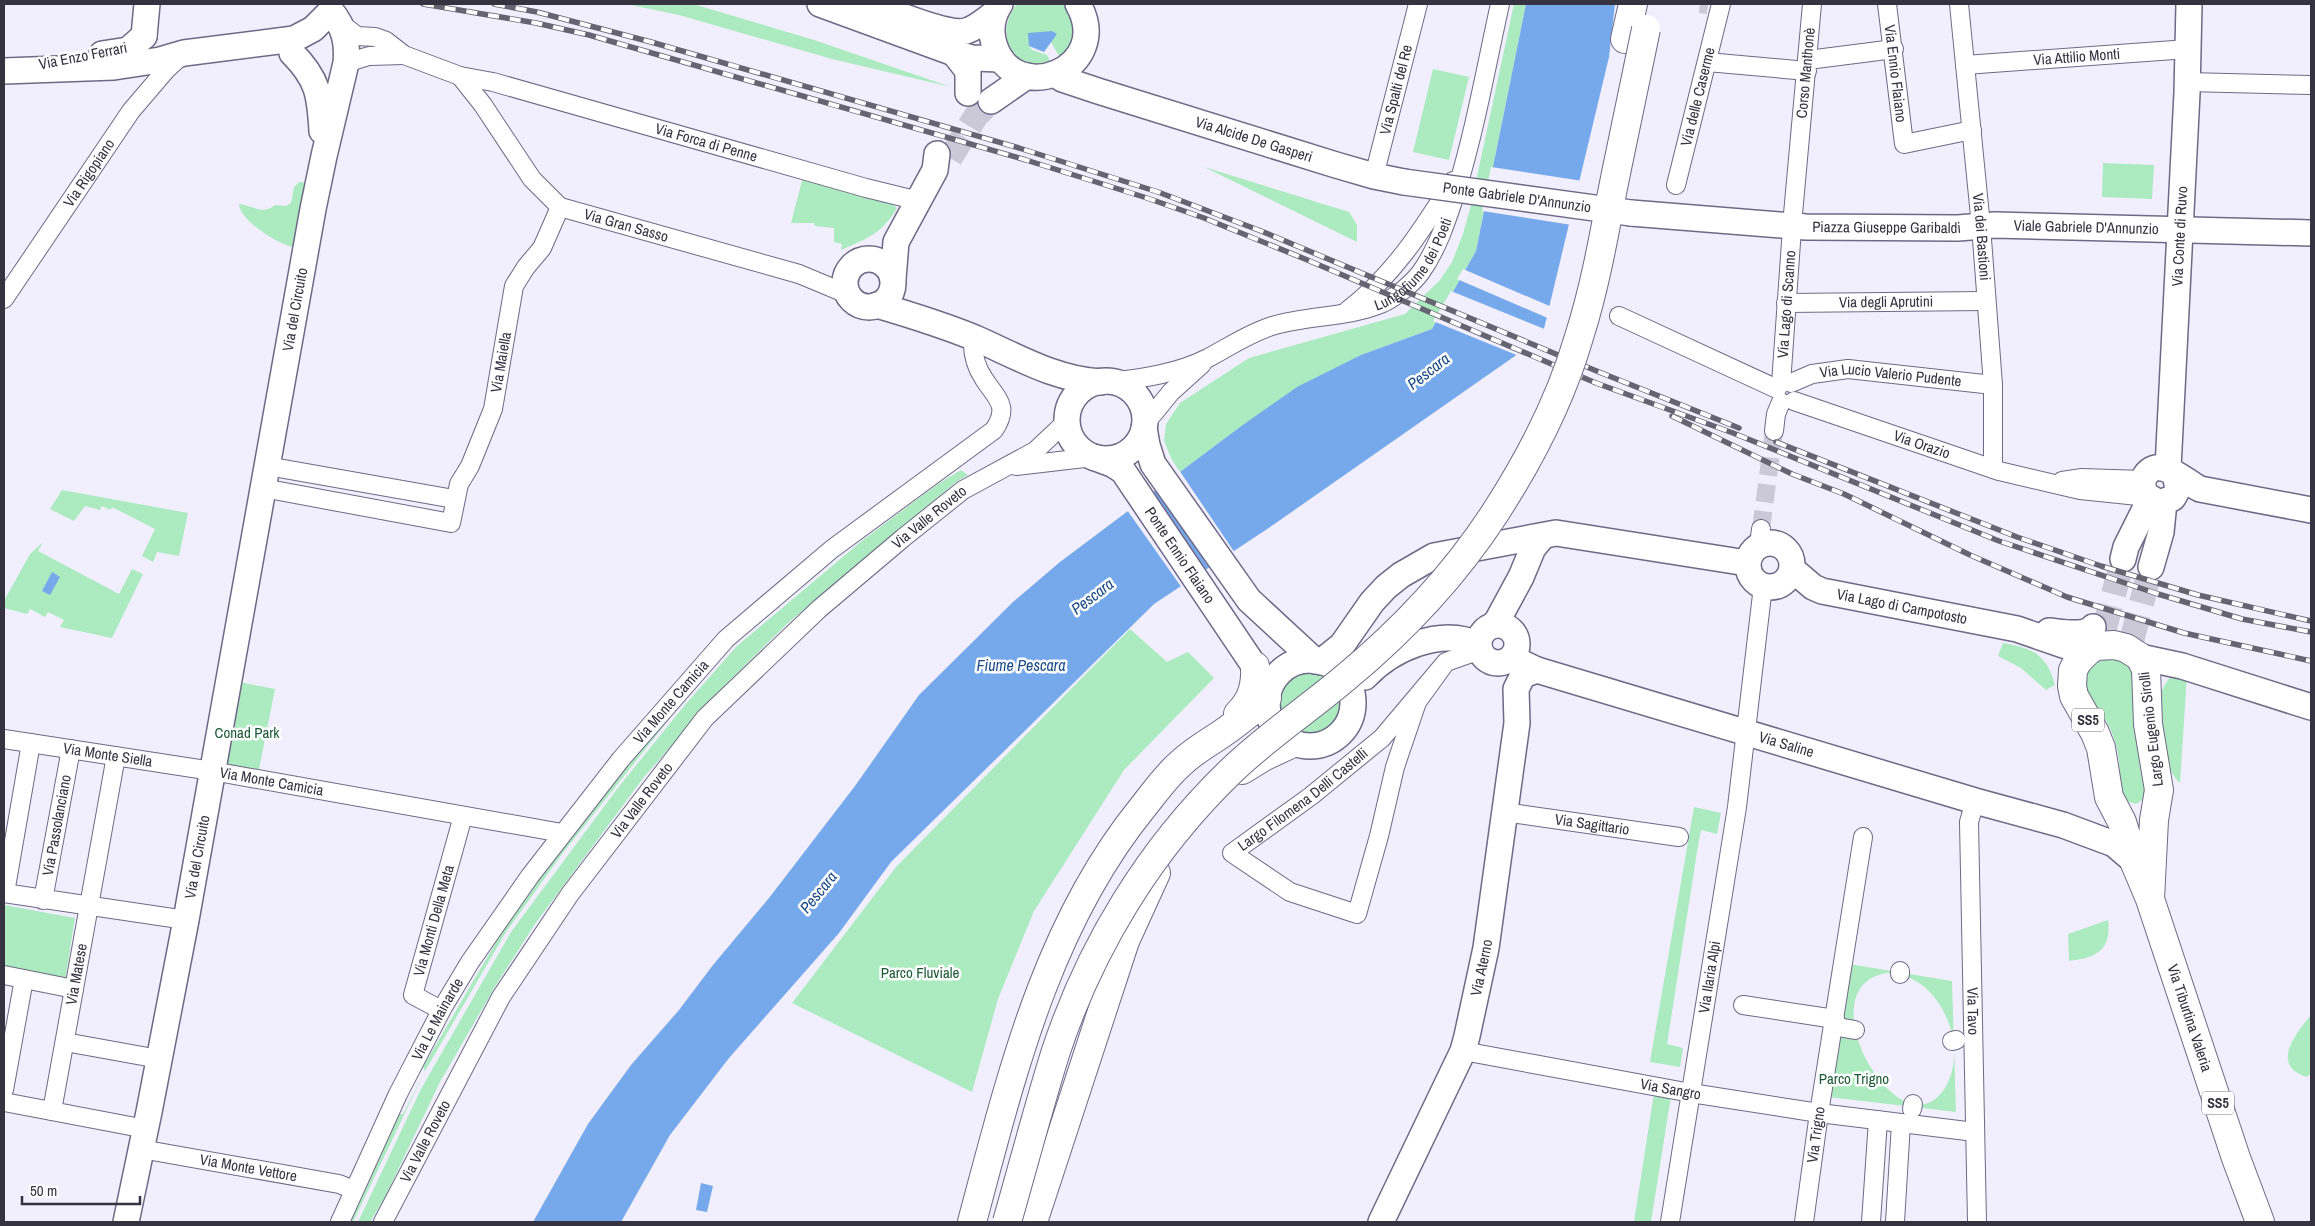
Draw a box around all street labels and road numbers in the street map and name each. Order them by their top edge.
street label: Via Ennio Flaiano [1880,23,1912,124]
street label: Corso Manthonè [1791,27,1820,119]
street label: Via Enzo Ferrari [37,37,129,74]
street label: Via Spalti del Re [1374,42,1417,137]
street label: Via Attilio Monti [2033,43,2121,70]
street label: Via delle Caserme [1675,45,1720,148]
street label: Via Alcide De Gasperi [1193,111,1315,167]
street label: Via Forca di Penne [653,118,760,167]
street label: Via Rigopiano [58,134,119,211]
street label: Ponte Gabriele D'Annunzio [1442,176,1593,217]
street label: Via Conte di Ruvo [2166,185,2192,287]
street label: Via dei Bastioni [1968,192,1996,281]
street label: Via Gran Sasso [582,203,671,247]
street label: Viale Gabriele D'Annunzio [2013,214,2159,239]
street label: Lungofiume dei Poeti [1371,215,1456,315]
street label: Piazza Giuseppe Garibaldi [1812,216,1961,238]
street label: Via Lago di Scanno [1772,249,1800,359]
street label: Via del Circuito [277,266,312,353]
street label: Via degli Aprutini [1839,291,1933,312]
street label: Via Maiella [485,330,516,394]
street label: Via Lucio Valerio Pudente [1818,358,1963,391]
street label: Via Orazio [1891,425,1953,464]
street label: Via Valle Roveto [887,480,971,553]
street label: Ponte Ennio Flaiano [1140,503,1220,608]
street label: Via Lago di Campotosto [1835,583,1969,629]
street label: Via Monte Camicia [628,655,713,748]
street label: Largo Eugenio Sirolli [2133,670,2168,788]
road number: SS5 [2072,708,2104,732]
street label: Via Saline [1756,726,1817,762]
street label: Via Monte Siella [62,737,154,772]
street label: Largo Filomena Delli Castelli [1233,743,1372,856]
street label: Via Valle Roveto [606,758,677,842]
street label: Via Monte Camicia [218,762,325,801]
street label: Via Passolanciano [37,773,76,877]
street label: Via Sagittario [1554,808,1631,840]
street label: Via del Circuito [179,813,215,900]
street label: Via Monti Della Meta [408,862,459,979]
street label: Via Aterno [1465,938,1497,998]
street label: Via Ilaria Alpi [1693,939,1725,1015]
street label: Via Matese [60,942,92,1007]
street label: Via Tiburtina Valeria [2162,961,2218,1074]
street label: Via Le Mainarde [406,974,468,1064]
street label: Via Tavo [1962,987,1984,1035]
street label: Via Sangro [1639,1073,1703,1104]
road number: SS5 [2202,1092,2234,1114]
street label: Via Valle Roveto [394,1096,455,1186]
street label: Via Trigno [1801,1105,1830,1164]
street label: Via Monte Vettore [198,1149,299,1186]

